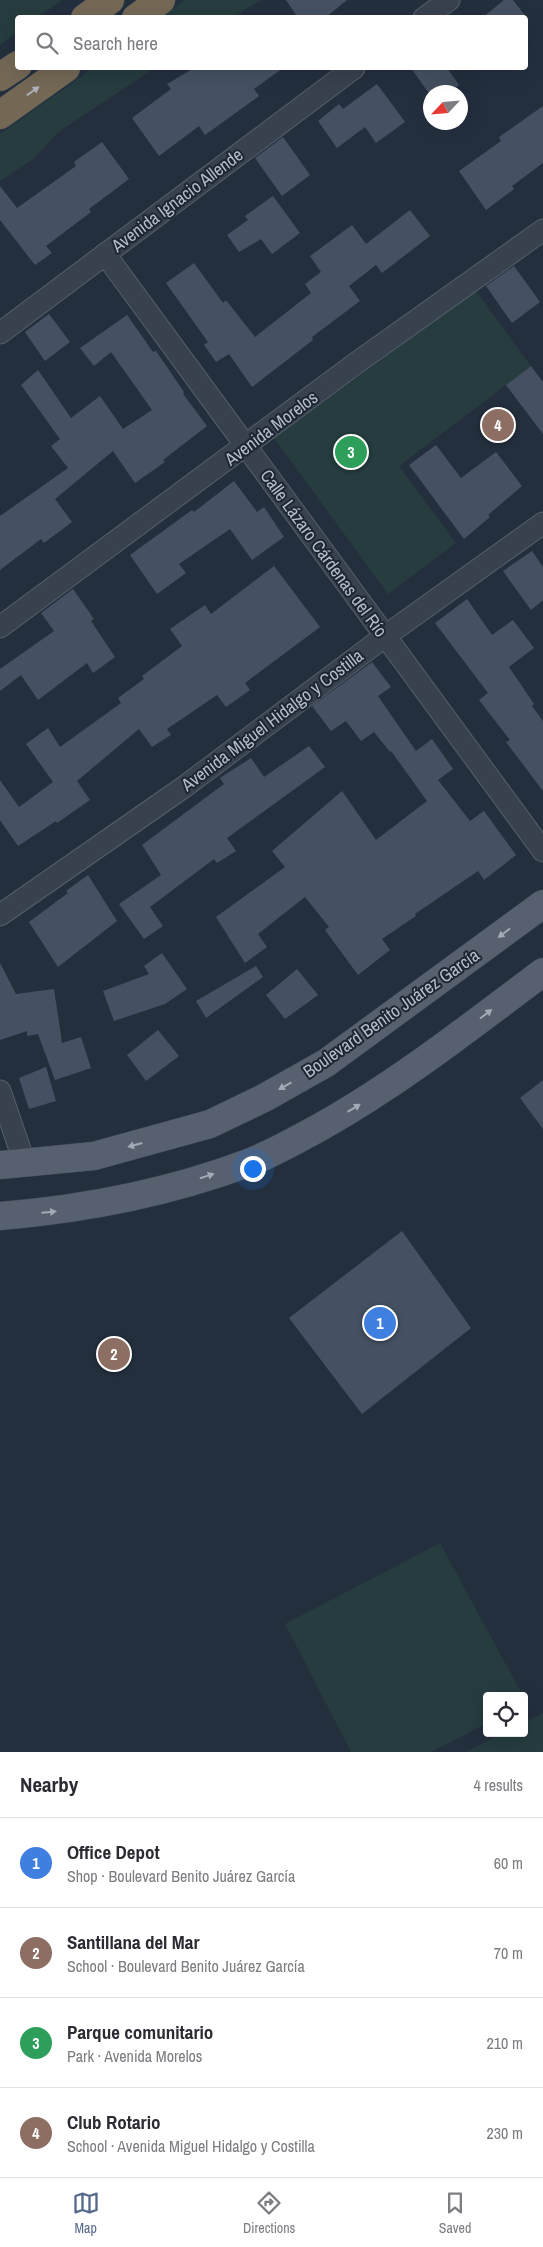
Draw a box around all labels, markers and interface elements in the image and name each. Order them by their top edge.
search box [15,15,528,70]
icon: search [33,29,61,57]
text: Search here [73,30,158,56]
north arrow [423,85,468,130]
one-way arrow [26,86,40,96]
street label: Avenida Ignacio Allende [105,142,248,258]
street label: Avenida Morelos [219,385,323,472]
pin: 4 [482,406,514,444]
pin: 3 [335,433,367,471]
street label: Calle Lázaro Cárdenas del Río [255,464,393,642]
street label: Avenida Miguel Hidalgo y Costilla [175,643,368,797]
one-way arrow [498,927,511,938]
street label: Boulevard Benito Juárez García [298,943,484,1083]
one-way arrow [479,1009,492,1020]
one-way arrow [278,1082,293,1090]
one-way arrow [347,1103,360,1112]
one-way arrow [127,1142,142,1150]
your location [240,1156,266,1182]
one-way arrow [199,1172,214,1179]
one-way arrow [41,1208,57,1216]
pin: 1 [364,1304,396,1342]
pin: 2 [98,1335,130,1373]
map controls [483,1692,528,1737]
button: locate [483,1692,528,1737]
text: Nearby [20,1770,78,1799]
text: 4 results [473,1774,523,1796]
text: Office Depot [67,1839,160,1865]
text: 1 [32,1852,40,1874]
text: 60 m [494,1852,523,1874]
text: Shop · Boulevard Benito Juárez García [67,1865,295,1887]
text: Santillana del Mar [67,1929,200,1955]
text: 2 [32,1942,40,1964]
text: 70 m [494,1942,523,1964]
text: School · Boulevard Benito Juárez García [67,1955,305,1977]
text: Parque comunitario [67,2019,213,2045]
text: 3 [32,2032,40,2054]
text: 210 m [487,2032,523,2054]
text: Park · Avenida Morelos [67,2045,202,2067]
text: Club Rotario [67,2109,160,2135]
text: 4 [32,2122,40,2144]
text: 230 m [487,2122,523,2144]
text: School · Avenida Miguel Hidalgo y Costilla [67,2135,315,2157]
tab: Map [72,2189,100,2237]
tab: Directions [243,2189,295,2237]
tab: Saved [439,2189,471,2237]

